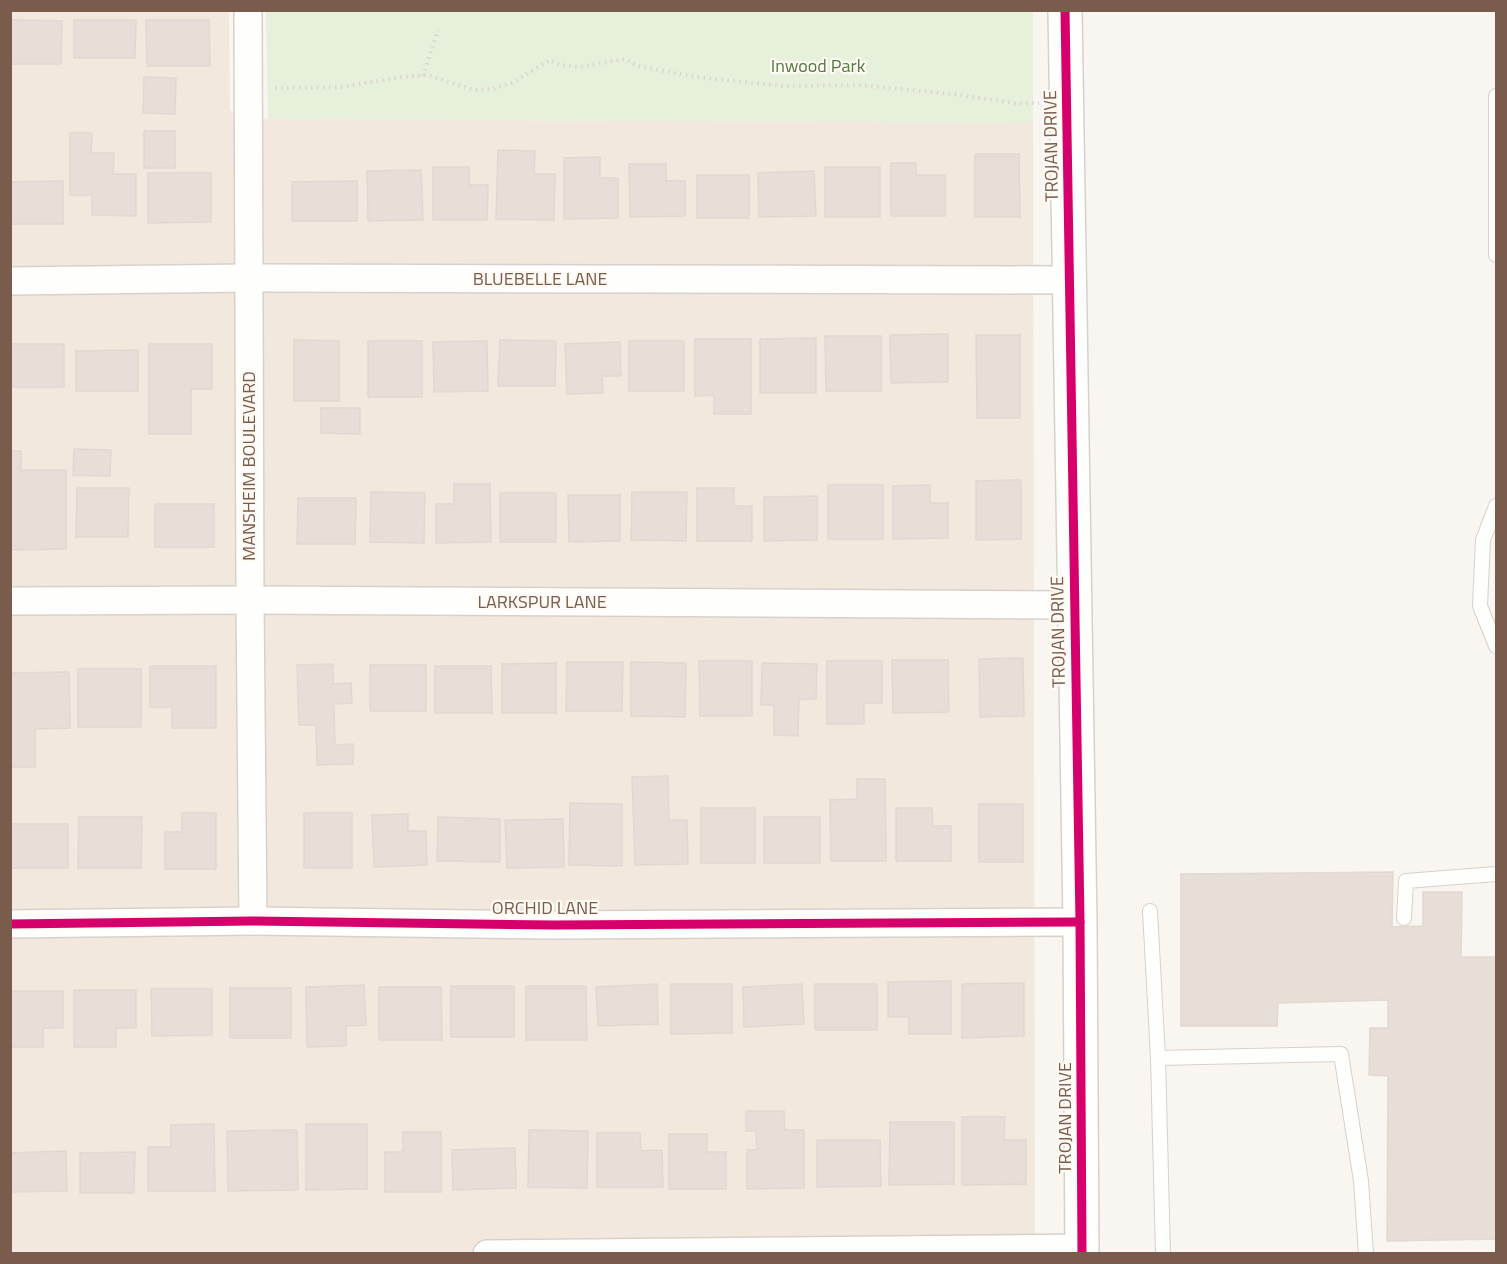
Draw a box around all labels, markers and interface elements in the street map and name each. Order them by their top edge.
park label: Inwood Park [771,52,866,79]
street label: TROJAN DRIVE [1036,90,1065,202]
street label: BLUEBELLE LANE [473,265,607,292]
street label: MANSHEIM BOULEVARD [235,371,262,561]
street label: TROJAN DRIVE [1043,576,1072,688]
street label: LARKSPUR LANE [477,588,607,615]
street label: ORCHID LANE [492,894,598,921]
street label: TROJAN DRIVE [1051,1062,1078,1174]

